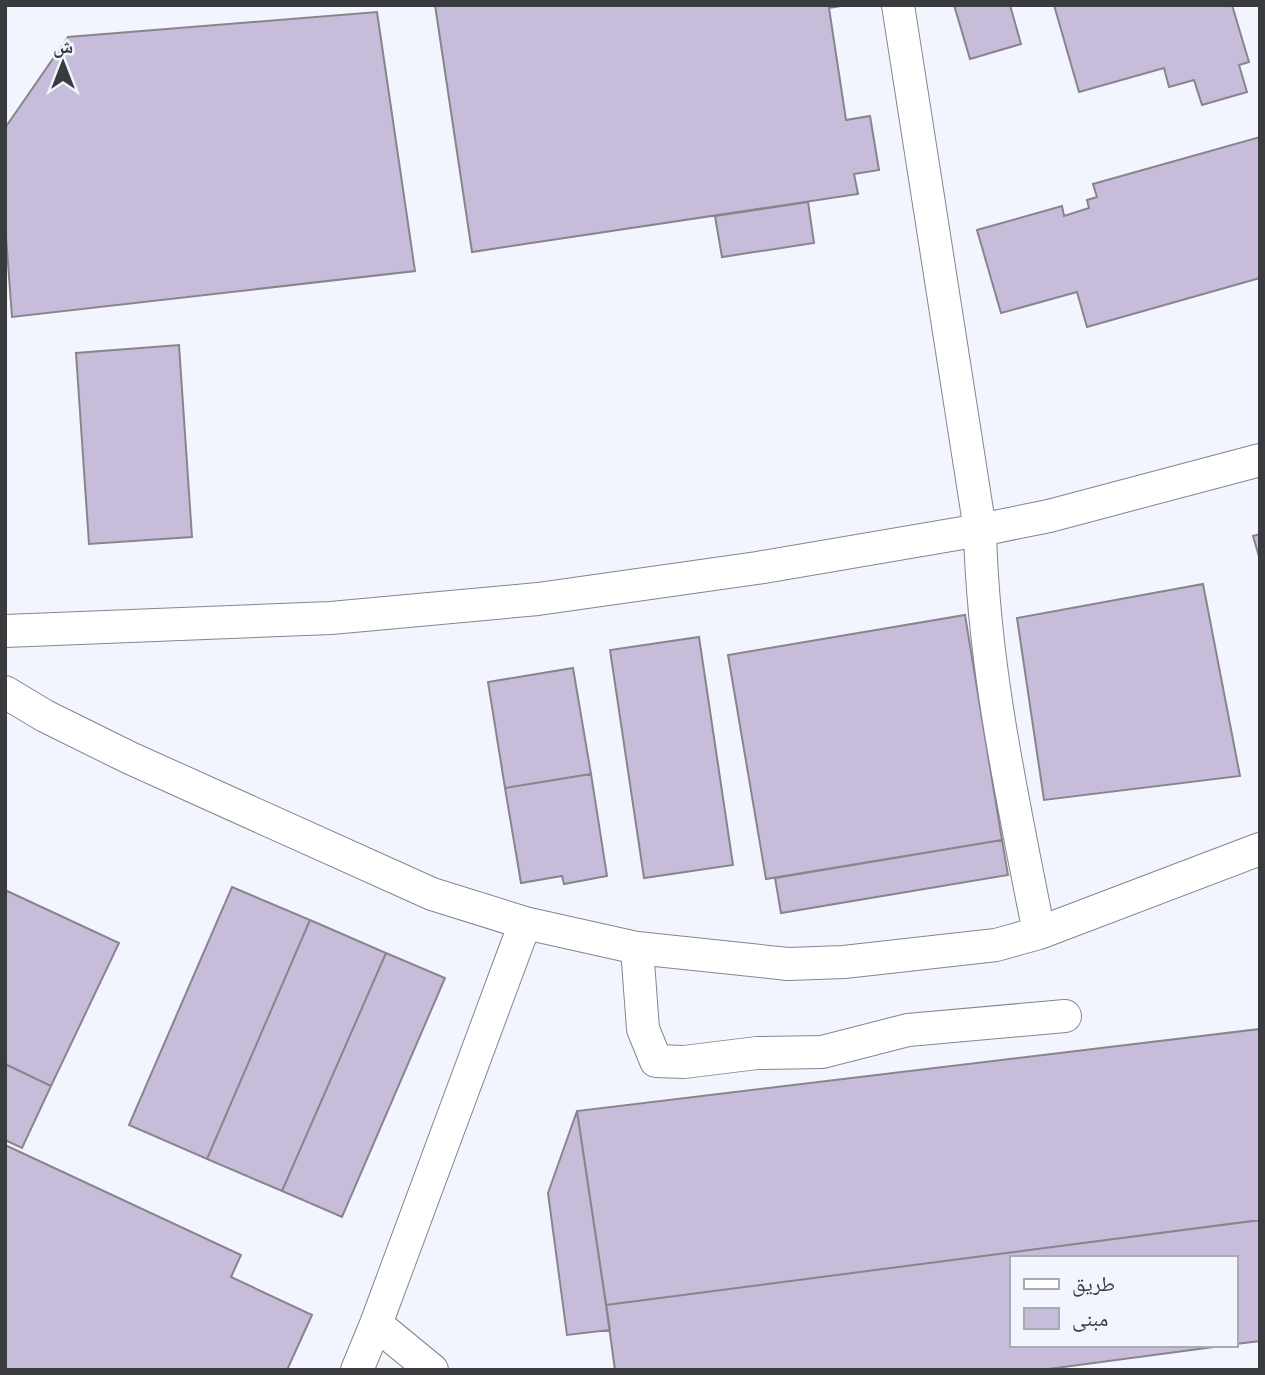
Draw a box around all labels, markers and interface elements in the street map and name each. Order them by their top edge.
north arrow [28,28,98,98]
text: ش [53,34,73,58]
legend [1010,1256,1237,1347]
text: طريق [1072,1270,1115,1297]
text: مبنى [1072,1305,1108,1332]

